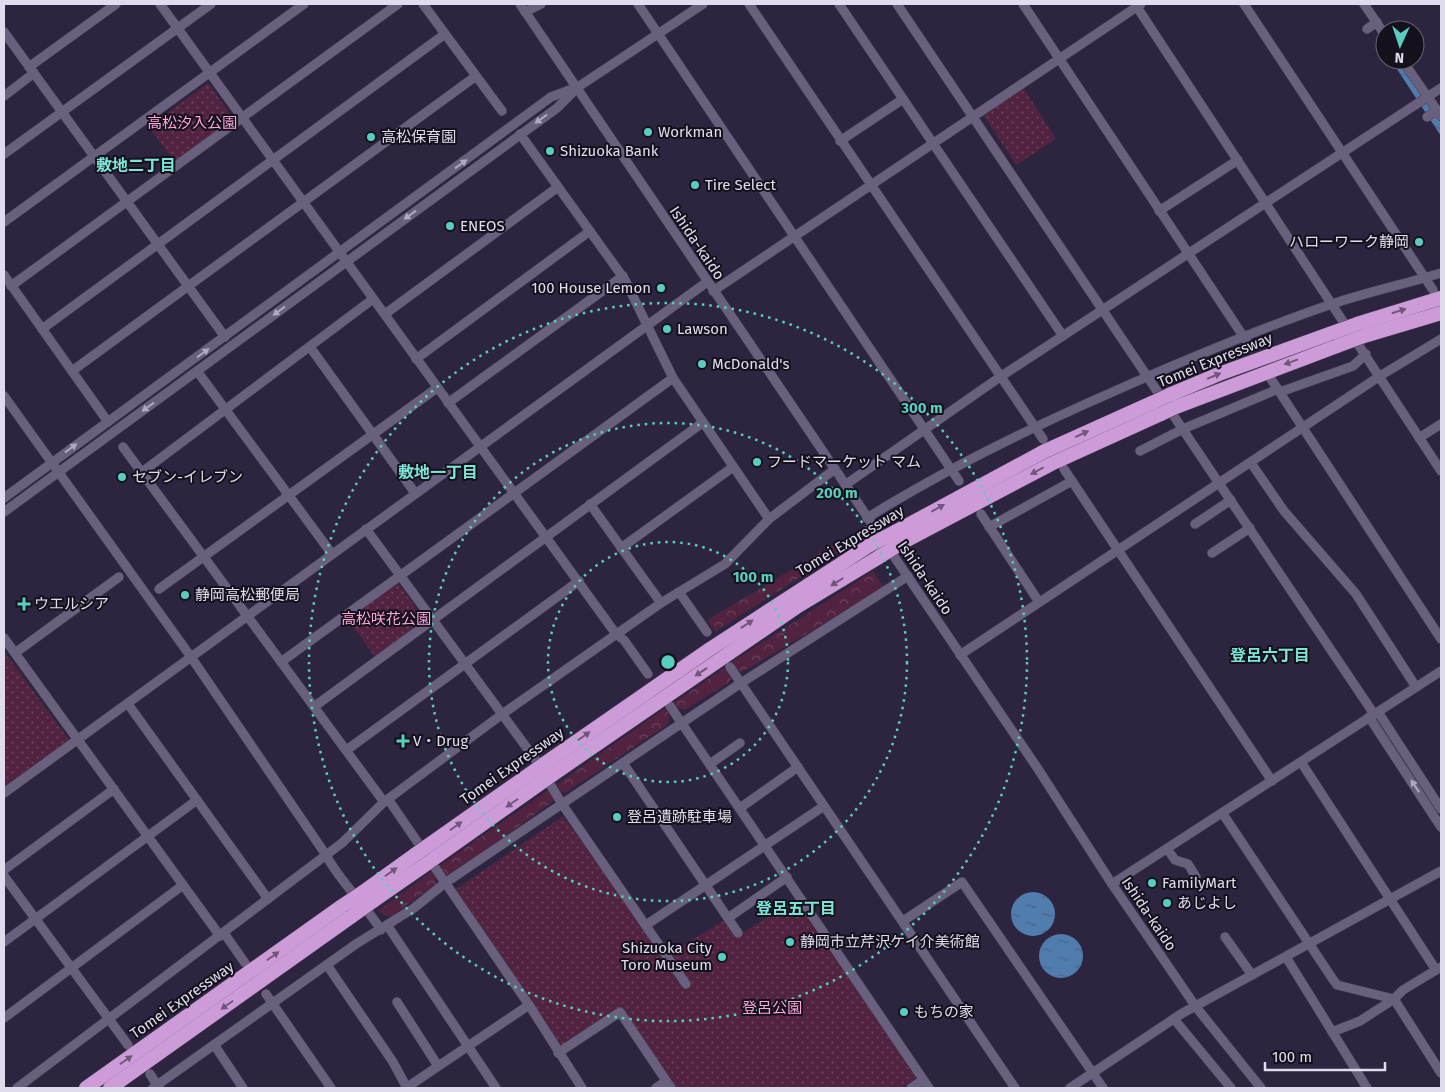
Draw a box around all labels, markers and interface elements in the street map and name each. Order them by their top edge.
north arrow [1375,20,1425,70]
text: N [1394,49,1404,66]
park label: 高松汐入公園 [147,114,237,132]
one-way arrow [534,114,548,124]
place label: Workman [658,123,722,141]
marker: Workman [642,126,654,138]
place label: 高松保育園 [381,128,456,146]
marker: 高松保育園 [365,131,377,143]
place label: Shizuoka Bank [560,142,659,160]
marker: Shizuoka Bank [544,145,556,157]
district label: 敷地二丁目 [96,156,176,175]
one-way arrow [454,159,468,169]
place label: Tire Select [705,176,776,194]
marker: Tire Select [689,179,701,191]
street label: Ishida-kaido [666,203,728,283]
one-way arrow [403,210,417,220]
place label: ENEOS [460,217,505,235]
marker: ENEOS [444,220,456,232]
place label: ハローワーク静岡 [1289,233,1409,251]
marker: ハローワーク静岡 [1413,236,1425,248]
place label: 100 House Lemon [531,279,651,297]
marker: 100 House Lemon [655,282,667,294]
one-way arrow [272,306,286,316]
one-way arrow [1391,306,1406,314]
place label: Lawson [677,320,728,338]
marker: Lawson [661,323,673,335]
street label: Tomei Expressway [1155,329,1276,391]
one-way arrow [196,348,210,358]
place label: McDonald's [712,355,790,373]
marker: McDonald's [696,358,708,370]
one-way arrow [1283,358,1298,366]
one-way arrow [1207,372,1221,380]
text: 300 m [900,399,943,417]
one-way arrow [141,402,155,412]
one-way arrow [1075,430,1089,438]
one-way arrow [65,444,78,454]
place label: フードマーケット マム [767,453,921,471]
marker: フードマーケット マム [751,456,763,468]
district label: 敷地一丁目 [398,463,478,482]
one-way arrow [1030,467,1044,475]
place label: セブン-イレブン [132,468,243,486]
marker: セブン-イレブン [116,471,128,483]
text: 200 m [816,484,858,502]
street label: Tomei Expressway [793,501,908,580]
one-way arrow [931,504,945,512]
street label: Ishida-kaido [894,538,956,618]
text: 100 m [733,568,773,586]
one-way arrow [830,578,844,587]
place label: 静岡高松郵便局 [195,586,300,604]
marker: 静岡高松郵便局 [179,589,191,601]
place label: ウエルシア [34,595,109,613]
marker: ウエルシア [18,598,30,610]
park label: 高松咲花公園 [341,610,431,628]
one-way arrow [741,619,754,629]
district label: 登呂六丁目 [1230,646,1310,665]
centre of rings [659,653,677,671]
one-way arrow [695,667,708,677]
street label: Tomei Expressway [457,723,568,808]
one-way arrow [577,731,591,741]
place label: V・Drug [413,732,469,750]
marker: V・Drug [397,735,409,747]
one-way arrow [1410,780,1419,793]
one-way arrow [505,798,519,808]
place label: 登呂遺跡駐車場 [627,808,732,826]
marker: 登呂遺跡駐車場 [611,811,623,823]
one-way arrow [449,821,463,831]
one-way arrow [384,867,398,877]
street label: Ishida-kaido [1118,874,1180,954]
place label: FamilyMart [1162,874,1237,892]
marker: FamilyMart [1146,877,1158,889]
place label: あじよし [1177,894,1237,912]
marker: あじよし [1161,897,1173,909]
district label: 登呂五丁目 [756,899,836,918]
place label: 静岡市立芹沢ケイ介美術館 [800,933,980,951]
marker: 静岡市立芹沢ケイ介美術館 [784,936,796,948]
place label: Shizuoka City Toro Museum [621,939,713,974]
one-way arrow [266,951,280,961]
marker: Shizuoka City Toro Museum [716,951,728,963]
street label: Tomei Expressway [127,957,238,1042]
park label: 登呂公園 [742,999,802,1017]
one-way arrow [220,1000,233,1010]
place label: もちの家 [914,1003,974,1021]
marker: もちの家 [898,1006,910,1018]
scale bar [1265,1040,1385,1072]
text: 100 m [1272,1048,1312,1066]
one-way arrow [119,1055,133,1065]

